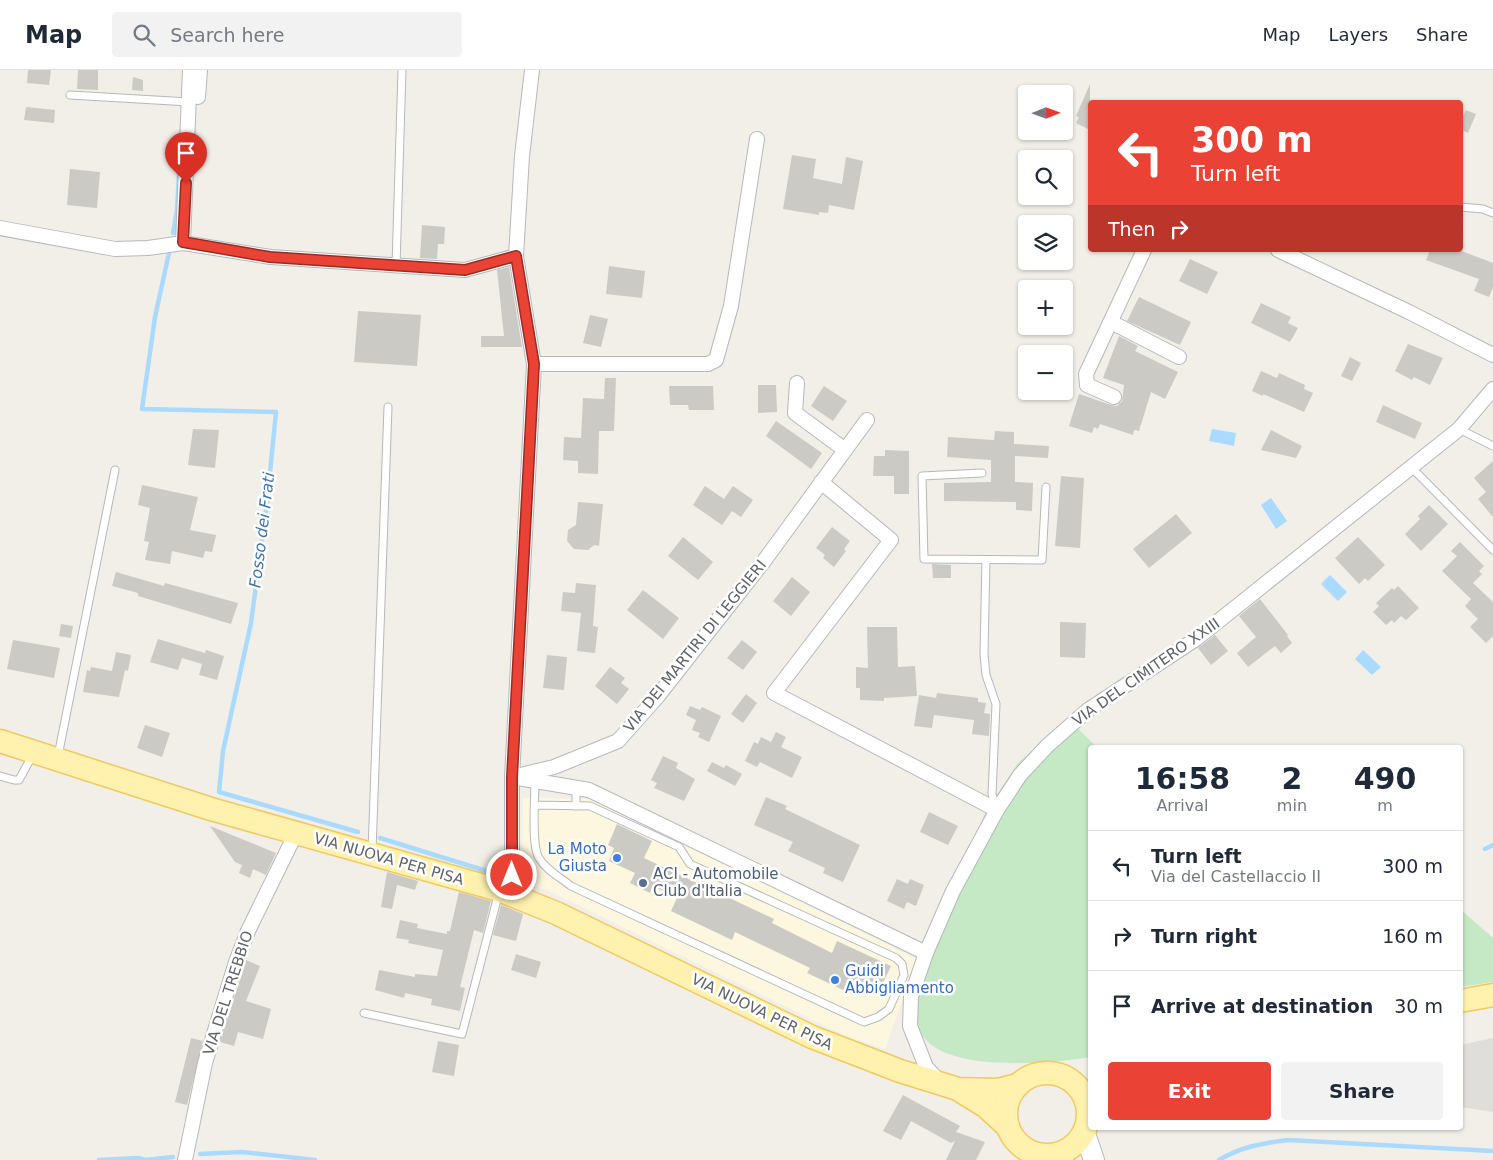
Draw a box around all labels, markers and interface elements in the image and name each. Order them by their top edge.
search box [112,12,462,57]
text: Map [25,21,82,49]
icon: search [130,21,158,49]
text: Search here [170,24,284,46]
text: Map [1262,24,1300,45]
text: Layers [1328,24,1388,45]
text: Share [1416,24,1468,45]
north arrow [1018,85,1072,140]
map controls [1018,85,1073,400]
icon: left [1108,120,1173,185]
text: 300 m [1191,120,1313,160]
pin [165,132,207,183]
icon: arrive [172,139,200,167]
button: search [1018,150,1073,205]
text: Turn left [1191,161,1280,186]
button: layers [1018,215,1073,270]
icon: right [1165,215,1193,243]
text: Then [1108,218,1155,240]
button: + [1018,280,1073,335]
button: − [1018,345,1073,400]
water label: Fosso dei Frati [245,471,279,589]
street label: VIA DEI MARTIRI DI LEGGIERI [620,556,770,736]
street label: VIA DEL CIMITERO XXIII [1069,614,1223,730]
text: 16:58 [1135,761,1230,796]
text: 2 [1281,761,1302,796]
text: 490 [1354,761,1416,796]
text: Arrival [1156,796,1208,815]
text: min [1277,796,1307,815]
text: m [1377,796,1393,815]
street label: VIA NUOVA PER PISA [312,829,467,889]
place label: La Moto Giusta [548,840,607,875]
text: Turn left [1151,845,1242,867]
position arrow [485,848,537,900]
marker: La Moto Giusta [611,852,623,864]
icon: left [1108,852,1136,880]
text: 300 m [1382,855,1443,877]
place label: ACI - Automobile Club d'Italia [653,865,779,900]
text: Via del Castellaccio II [1151,867,1321,886]
marker: ACI - Automobile Club d'Italia [637,877,649,889]
icon: right [1108,922,1136,950]
text: Turn right [1151,925,1257,947]
text: 160 m [1382,925,1443,947]
street label: VIA DEL TREBBIO [199,929,257,1057]
place label: Guidi Abbigliamento [845,962,954,997]
street label: VIA NUOVA PER PISA [688,970,836,1054]
marker: Guidi Abbigliamento [829,974,841,986]
icon: arrive [1108,992,1136,1020]
text: Arrive at destination [1151,995,1373,1017]
text: 30 m [1394,995,1443,1017]
button: Exit [1108,1062,1271,1120]
button: Share [1281,1062,1443,1120]

